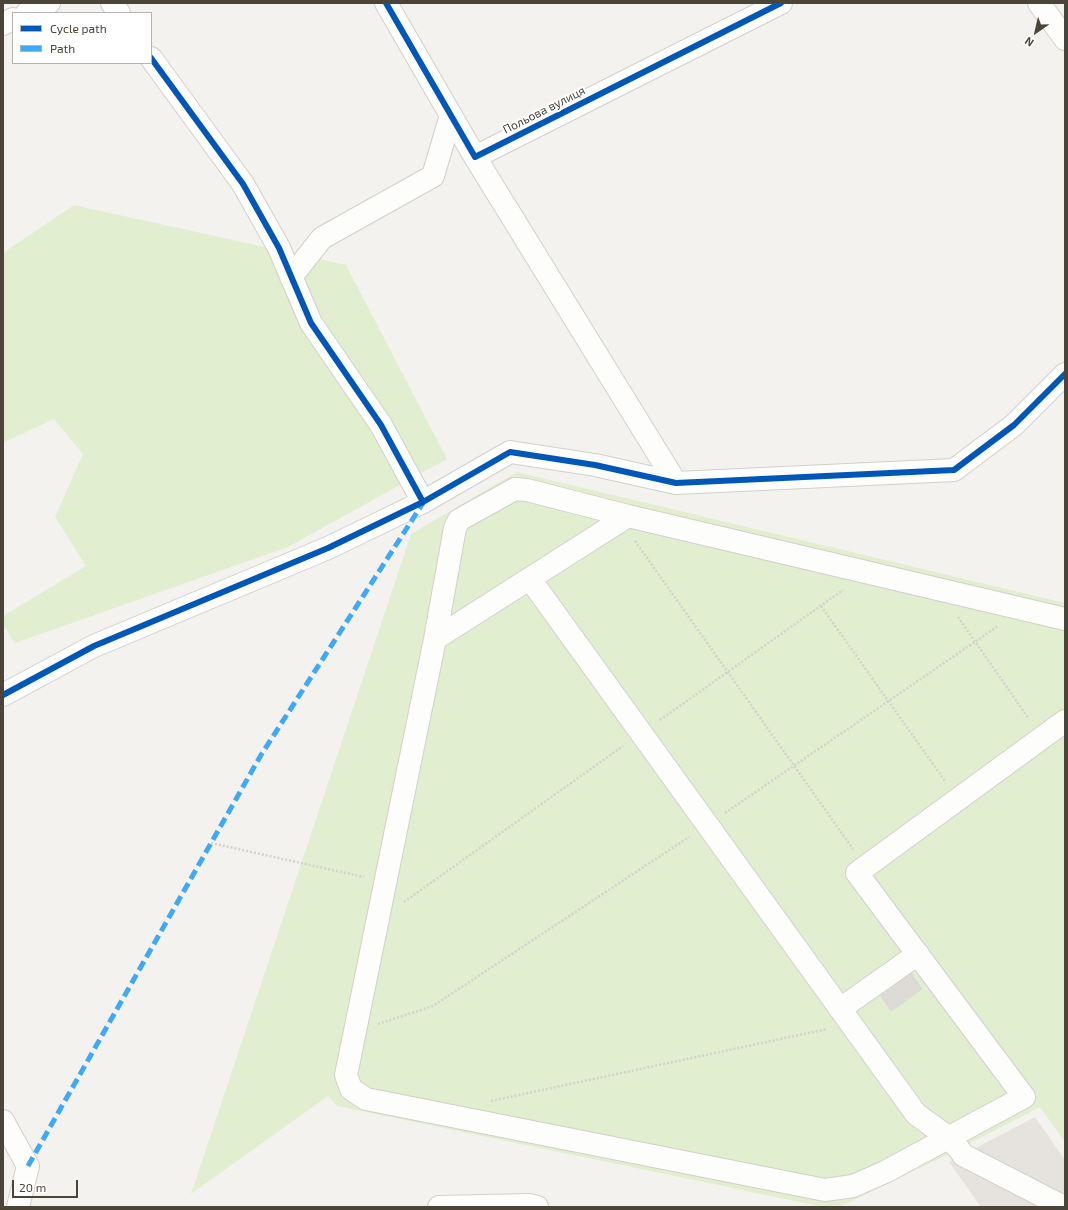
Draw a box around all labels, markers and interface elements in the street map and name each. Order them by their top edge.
legend [12,12,152,64]
north arrow [1016,12,1056,52]
text: Cycle path [50,21,107,35]
text: N [1022,35,1036,50]
text: Path [50,41,75,55]
street label: Польова вулиця [500,83,588,137]
scale bar [14,1172,80,1198]
text: 20 m [19,1180,46,1194]

